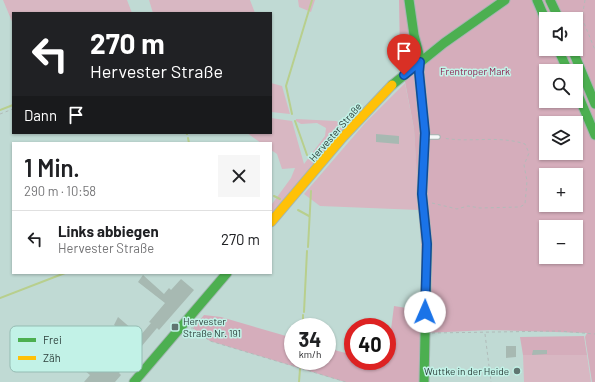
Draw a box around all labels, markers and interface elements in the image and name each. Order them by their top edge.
map controls [539,12,583,264]
button: sound [539,12,583,56]
text: 270 m [90,26,165,60]
icon: left [24,28,76,80]
pin [387,34,421,75]
icon: arrive [393,40,415,62]
text: Hervester Straße [90,60,223,82]
button: search [539,64,583,108]
park label: Frentroper Mark [440,65,510,77]
street label: Hervester Straße [306,100,364,164]
icon: arrive [65,104,87,126]
text: Dann [24,106,57,124]
button: layers [539,116,583,160]
text: 1 Min. [24,153,80,182]
button: close [218,155,260,197]
button: + [539,168,583,212]
text: 290 m · 10:58 [24,183,96,199]
button: − [539,220,583,264]
text: Links abbiegen [58,222,159,240]
icon: left [24,228,46,250]
text: 270 m [221,230,260,248]
text: Hervester Straße [58,240,154,256]
position arrow [404,291,446,333]
place label: Hervester Straße Nr. 191 [183,315,241,339]
speed limit sign: 40 [344,318,396,370]
marker: Hervester Straße Nr. 191 [170,322,180,332]
legend [10,326,142,372]
text: 34 [299,327,321,351]
text: Frei [43,333,62,346]
text: km/h [299,348,321,360]
text: Zäh [43,351,61,364]
place label: Wuttke in der Heide [424,365,509,377]
marker: Wuttke in der Heide [512,366,522,376]

